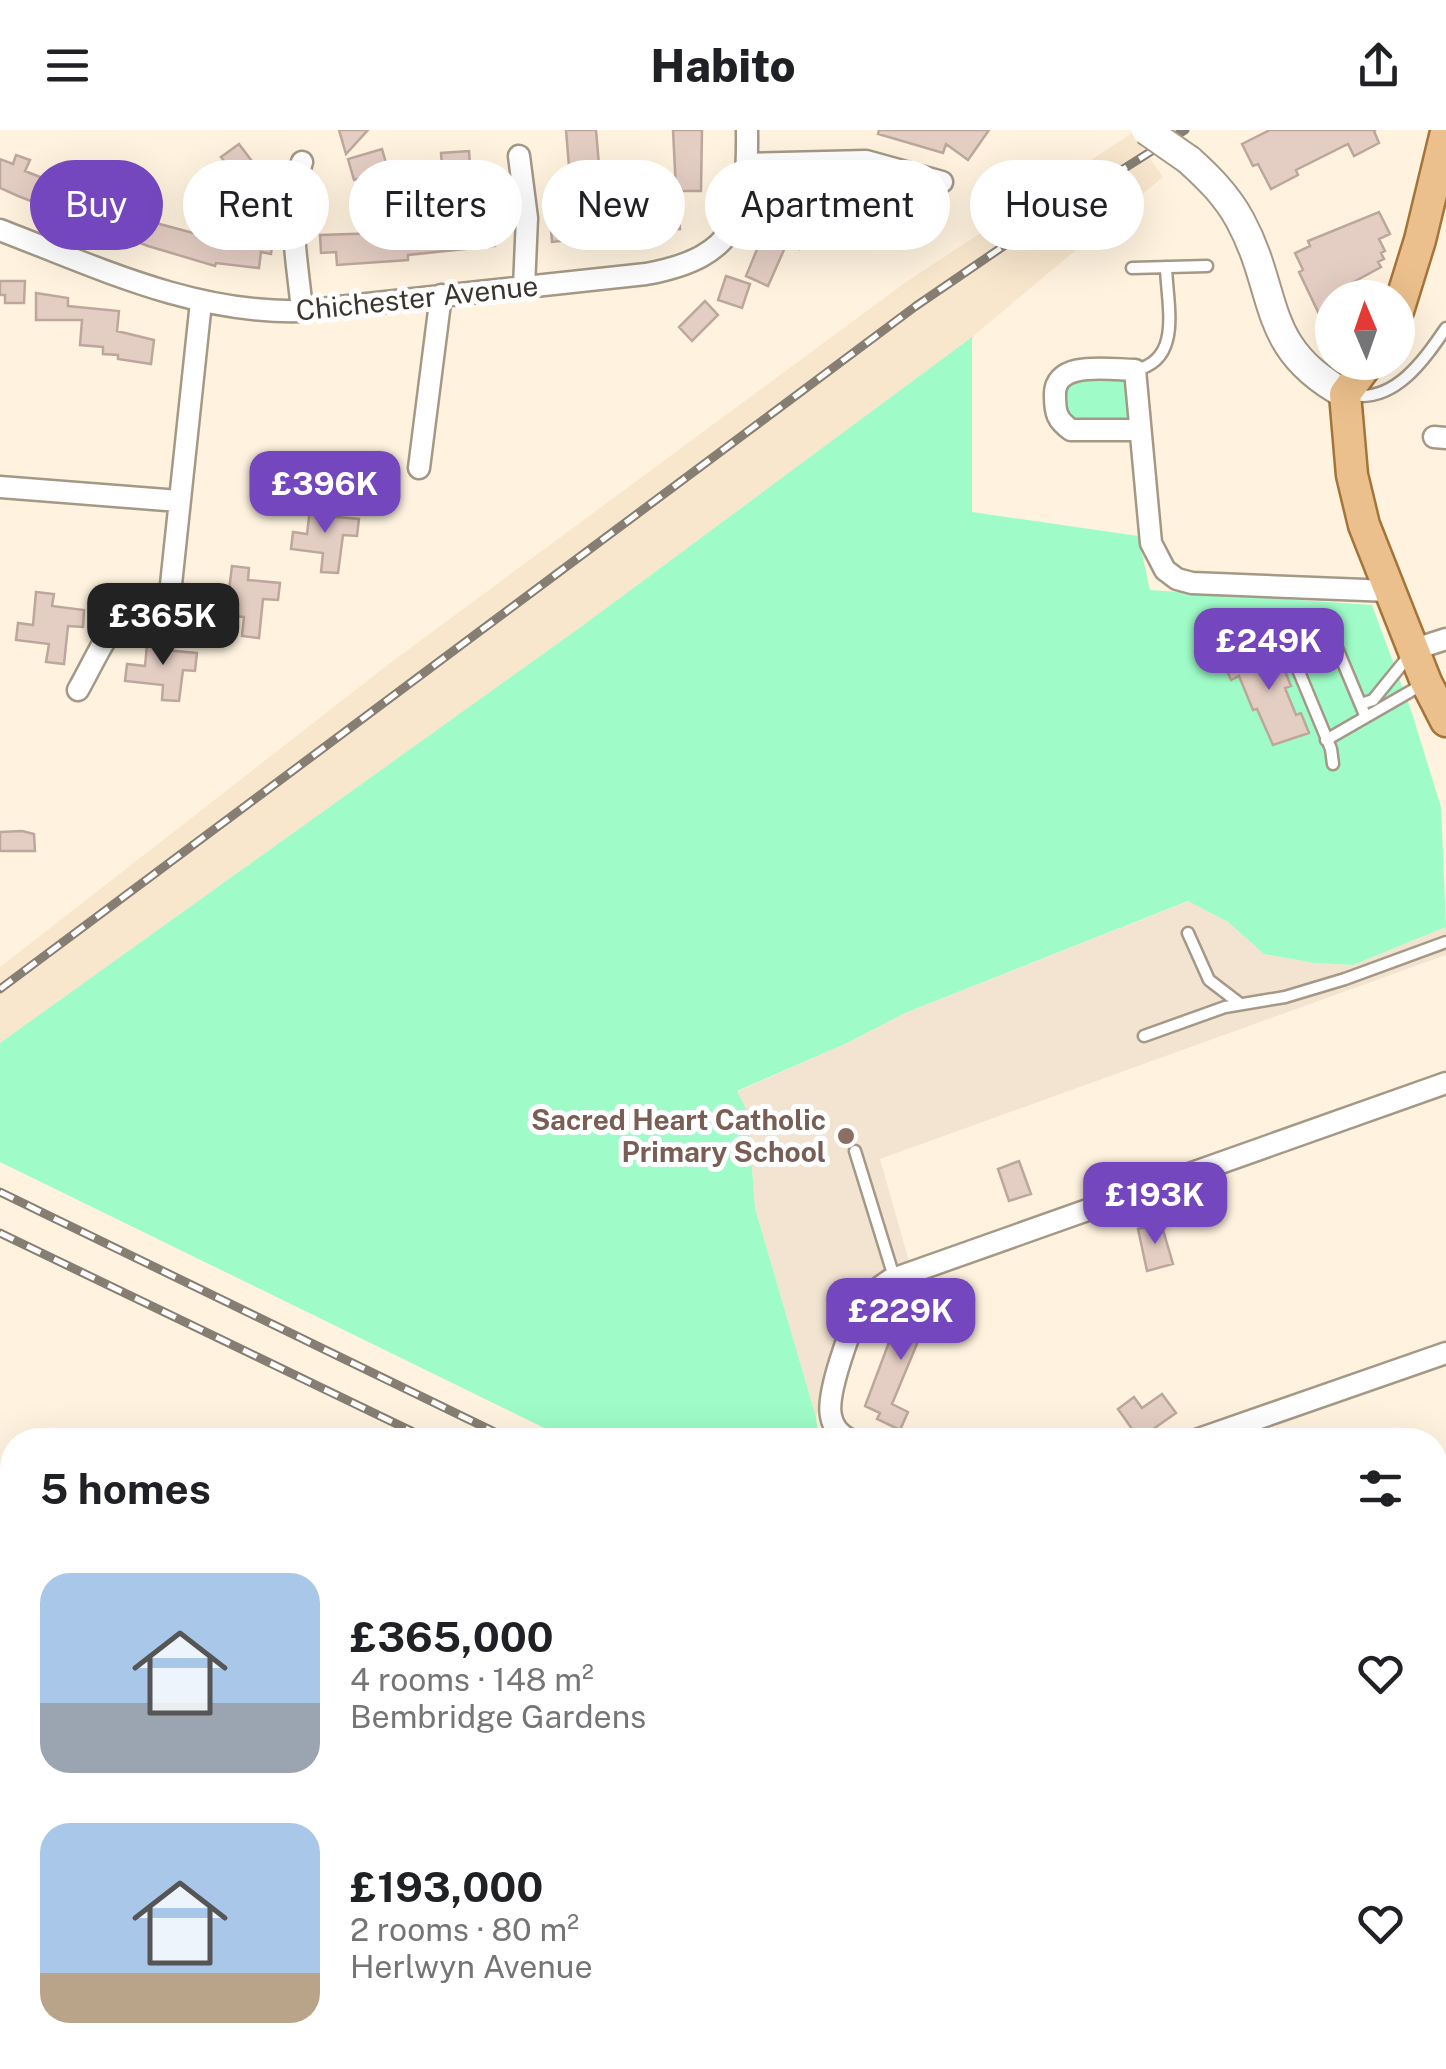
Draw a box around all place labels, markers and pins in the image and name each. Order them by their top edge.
pin: £396K [255,451,395,536]
pin: £365K [93,583,233,668]
pin: £249K [1199,608,1339,693]
place label: Sacred Heart Catholic Primary School [531,1103,826,1168]
marker: Sacred Heart Catholic Primary School [835,1125,857,1147]
pin: £193K [1085,1162,1225,1247]
pin: £229K [831,1278,971,1363]

